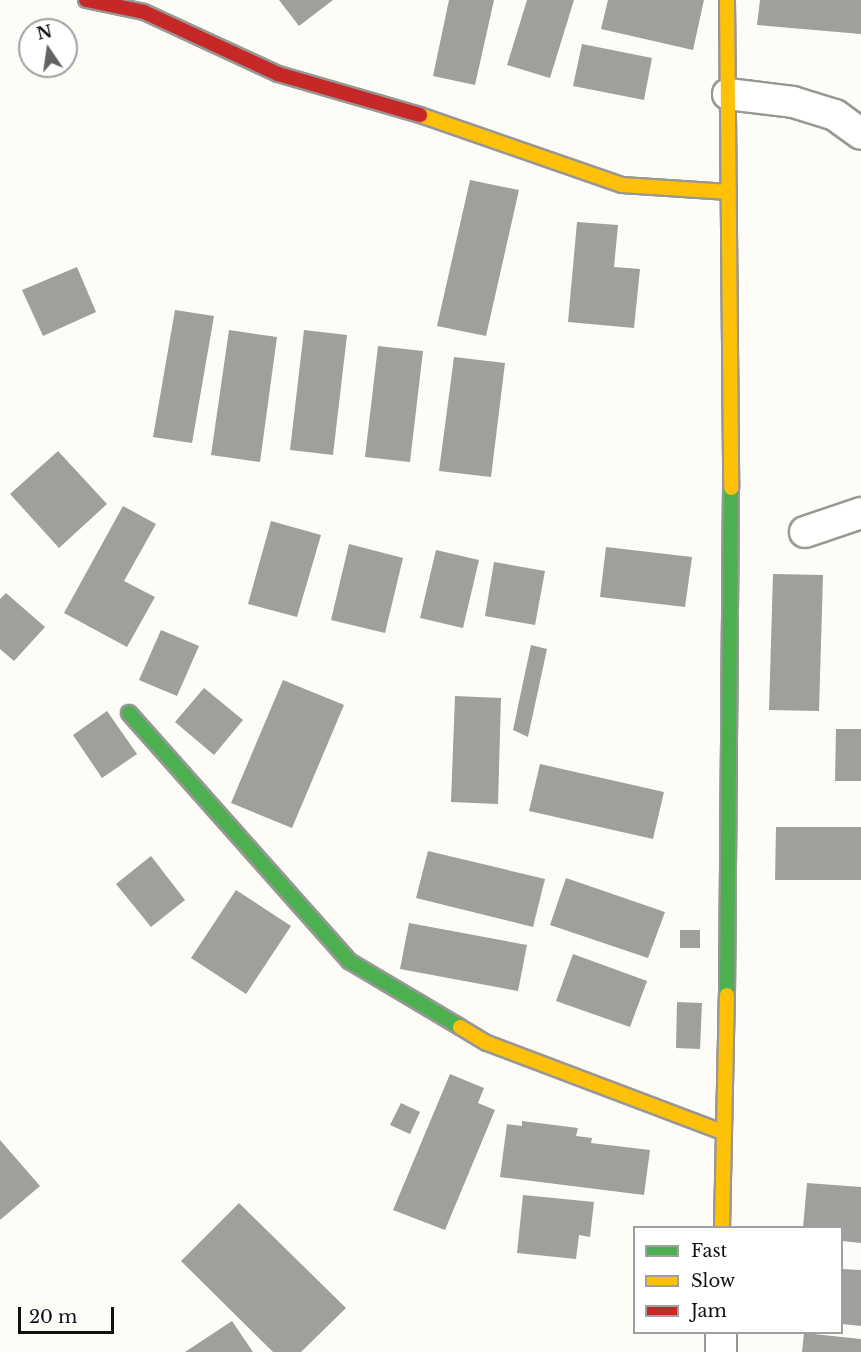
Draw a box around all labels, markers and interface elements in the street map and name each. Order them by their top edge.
north arrow [18,18,78,78]
text: N [35,21,54,44]
legend [633,1226,843,1334]
text: Fast [691,1240,727,1262]
text: Slow [691,1270,735,1292]
scale bar [21,1295,117,1333]
text: Jam [691,1300,727,1322]
text: 20 m [29,1306,77,1328]

